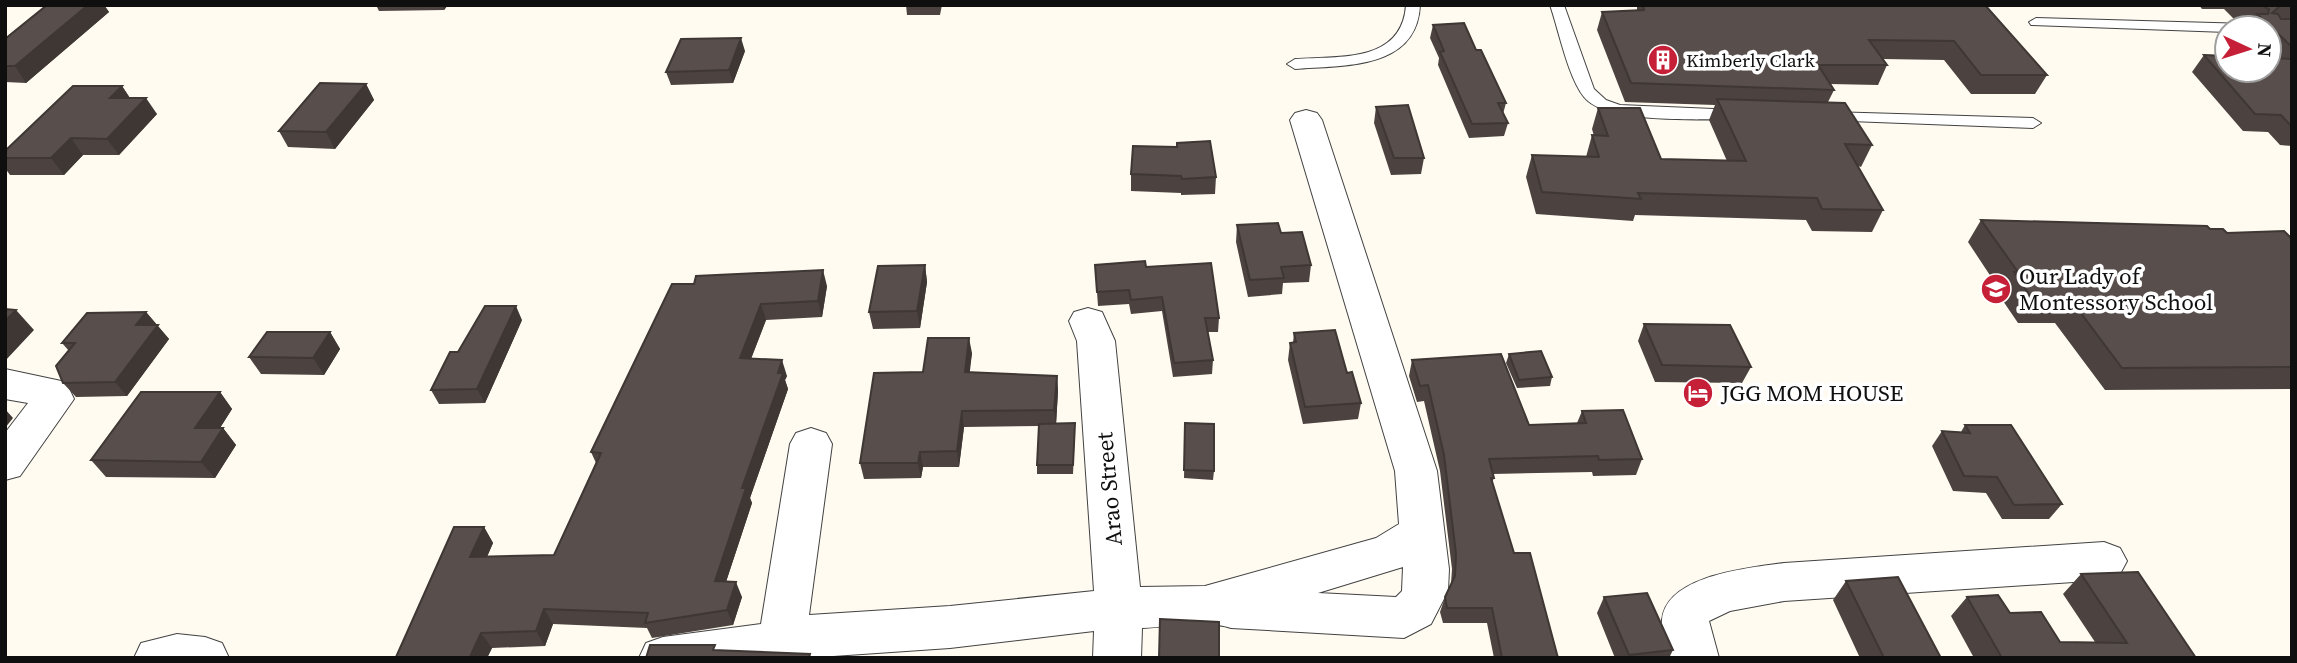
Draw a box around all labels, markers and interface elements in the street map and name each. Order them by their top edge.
north arrow [2213,14,2283,84]
text: N [2251,42,2278,58]
building icon: Kimberly Clark [1646,43,1680,77]
place label: Kimberly Clark [1686,47,1815,73]
place label: Our Lady of Montessory School [2019,260,2213,318]
school or university icon: Our Lady of Montessory School [1979,272,2013,306]
hotel icon: JGG MOM HOUSE [1681,376,1715,410]
place label: JGG MOM HOUSE [1720,377,1904,409]
street label: Arao Street [1088,430,1130,547]

